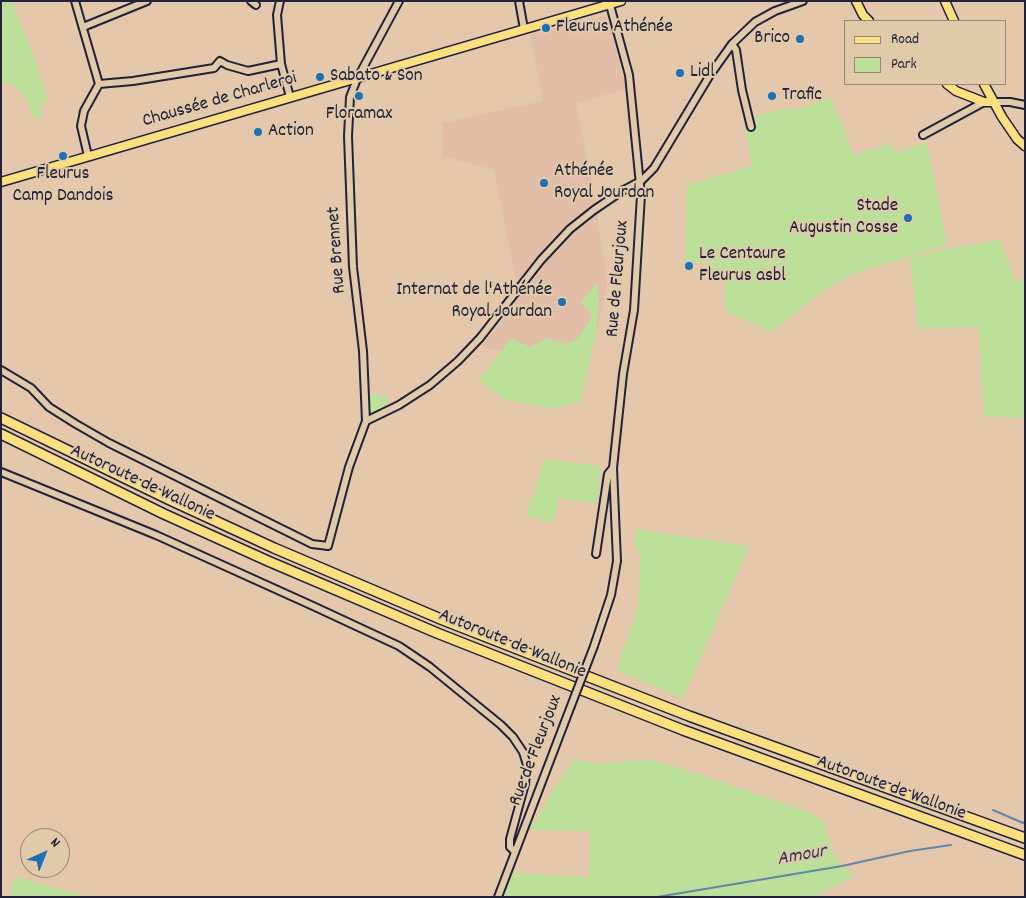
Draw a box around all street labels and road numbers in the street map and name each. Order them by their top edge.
street label: Chaussée de Charleroi [140,68,300,134]
street label: Rue Brennet [324,206,352,294]
street label: Rue de Fleurjoux [603,220,635,338]
street label: Autoroute de Wallonie [66,440,218,528]
street label: Autoroute de Wallonie [435,605,589,685]
street label: Rue de Fleurjoux [505,692,569,810]
street label: Autoroute de Wallonie [813,751,969,827]

